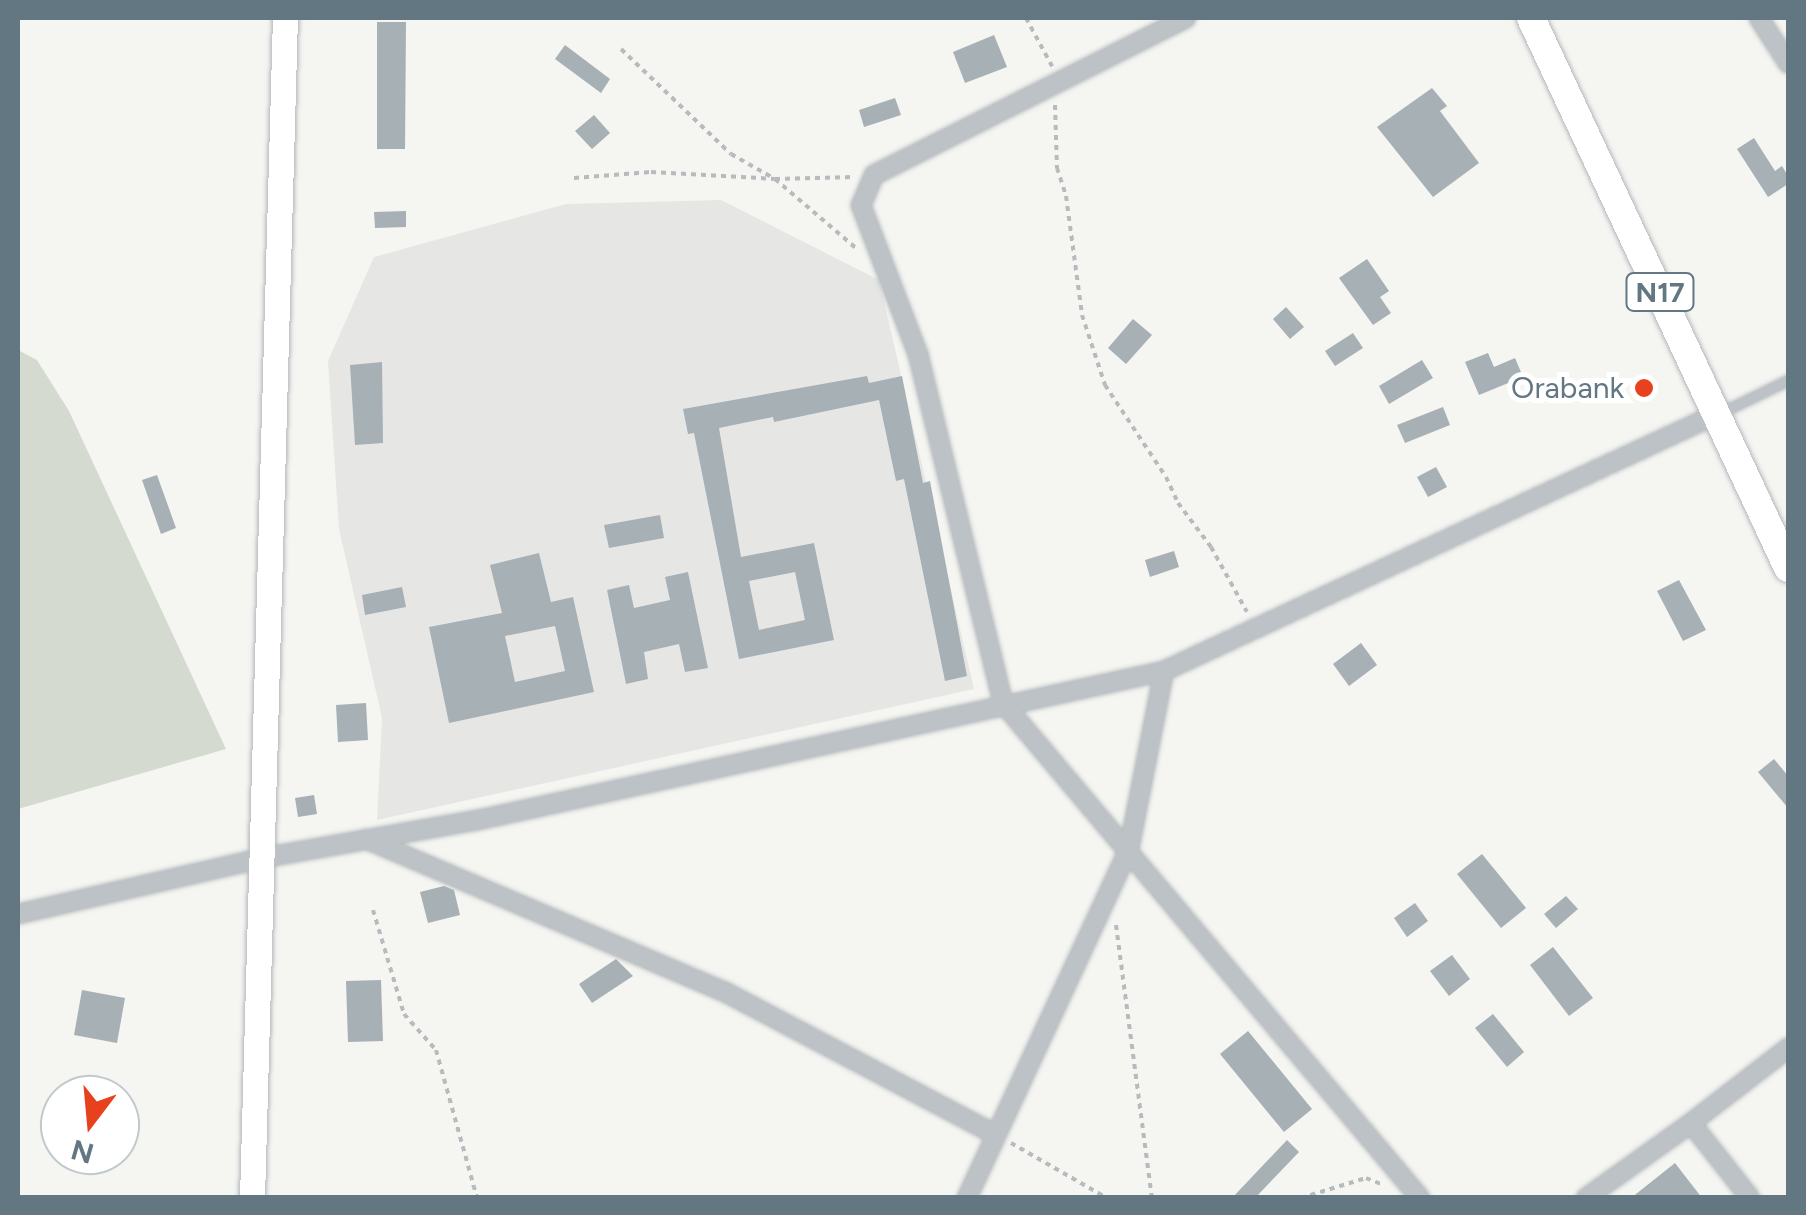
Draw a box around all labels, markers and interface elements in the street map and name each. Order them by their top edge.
road number: N17 [1625,269,1695,315]
place label: Orabank [1511,370,1624,406]
marker: Orabank [1633,377,1655,399]
north arrow [40,1075,140,1175]
text: N [67,1133,97,1171]

